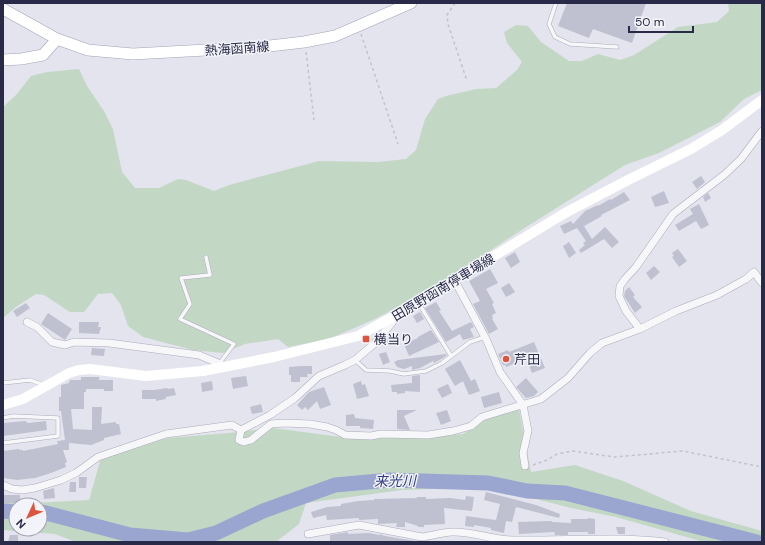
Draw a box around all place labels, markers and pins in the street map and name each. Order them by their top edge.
place label: 横当り [374,331,413,348]
marker: 横当り [361,334,371,344]
place label: 芹田 [514,351,540,368]
marker: 芹田 [501,354,511,364]

